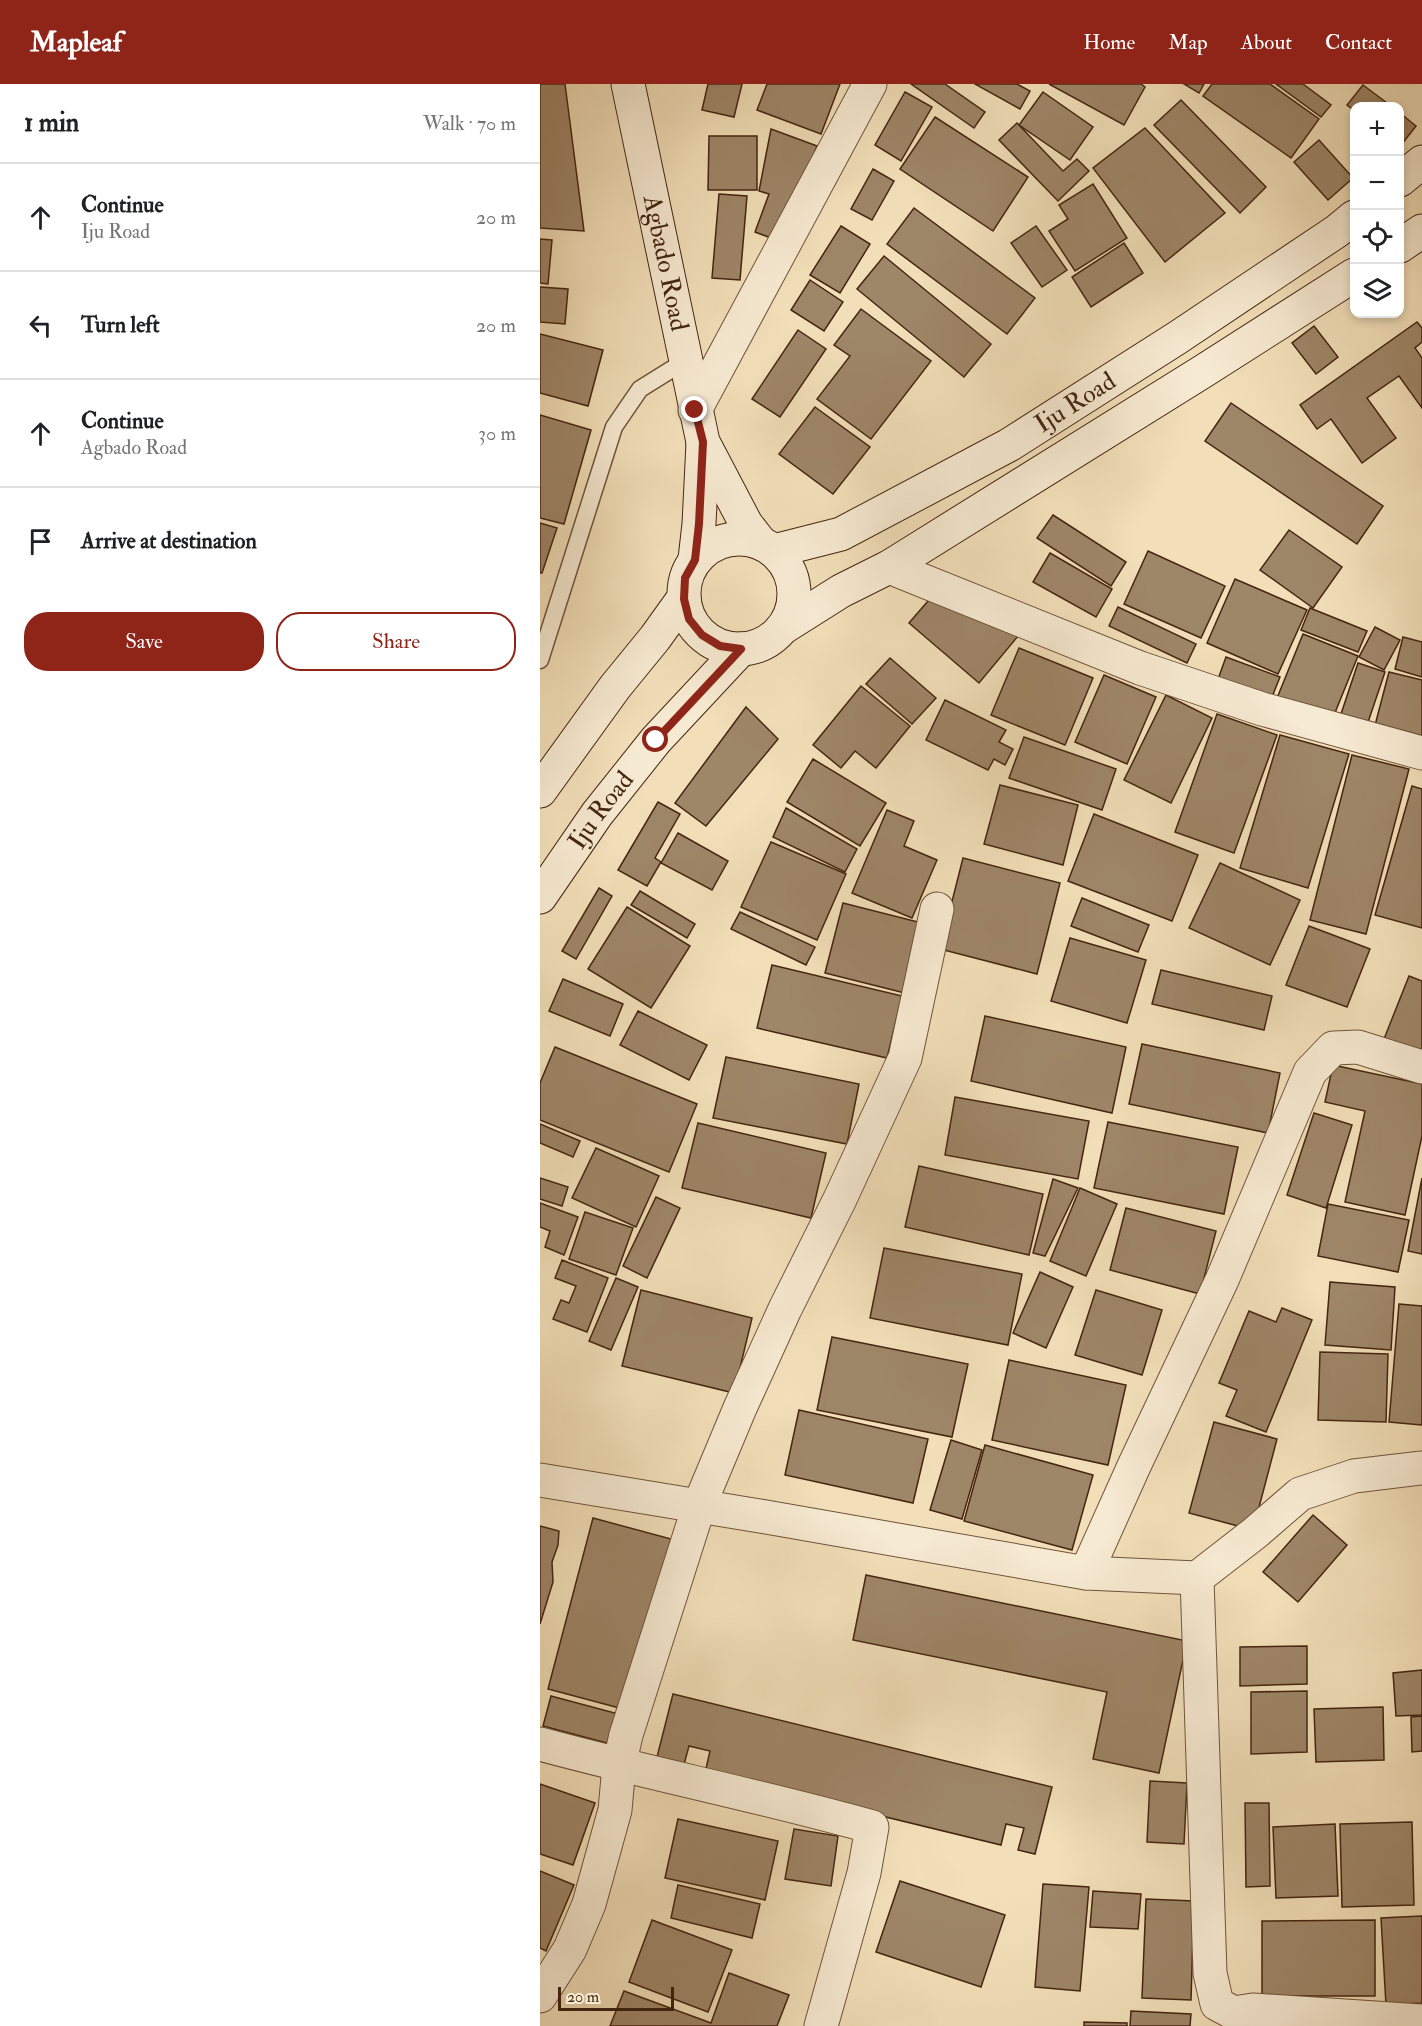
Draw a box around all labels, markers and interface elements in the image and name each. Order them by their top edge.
text: Mapleaf [30,25,122,60]
text: Home [1083,29,1135,56]
text: Map [1168,29,1208,56]
text: About [1241,29,1292,56]
text: Contact [1325,29,1392,56]
map controls [1350,102,1404,318]
button: + [1350,102,1404,156]
text: 1 min [24,107,79,139]
text: Walk · 70 m [423,111,516,136]
button: − [1350,156,1404,210]
text: Continue [81,191,164,219]
street label: Agbado Road [636,191,695,334]
icon: ahead [24,201,57,234]
text: 20 m [476,205,516,230]
button: locate [1350,210,1404,264]
text: Iju Road [81,219,150,244]
button: layers [1350,264,1404,318]
icon: left [24,309,57,342]
text: Turn left [81,311,160,339]
text: 20 m [476,313,516,338]
street label: Iju Road [1029,365,1122,440]
route end [681,396,707,422]
text: Continue [81,407,164,435]
icon: ahead [24,417,57,450]
text: 30 m [478,421,516,446]
text: Agbado Road [81,435,187,460]
icon: arrive [24,525,57,558]
text: Arrive at destination [81,527,257,555]
button: Save [24,612,264,671]
button: Share [276,612,516,671]
route start [642,726,668,752]
street label: Iju Road [561,765,641,856]
scale bar [558,1984,674,2012]
text: 20 m [567,1987,599,2007]

